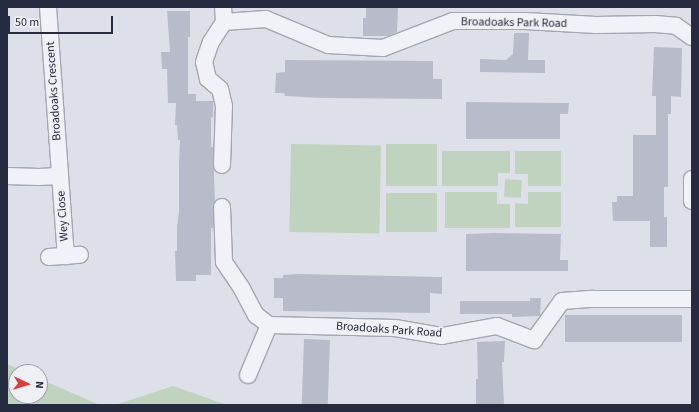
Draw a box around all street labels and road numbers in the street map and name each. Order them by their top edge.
street label: Broadoaks Park Road [461,15,567,31]
street label: Broadoaks Crescent [43,41,65,141]
street label: Wey Close [54,190,72,242]
street label: Broadoaks Park Road [335,319,443,341]

